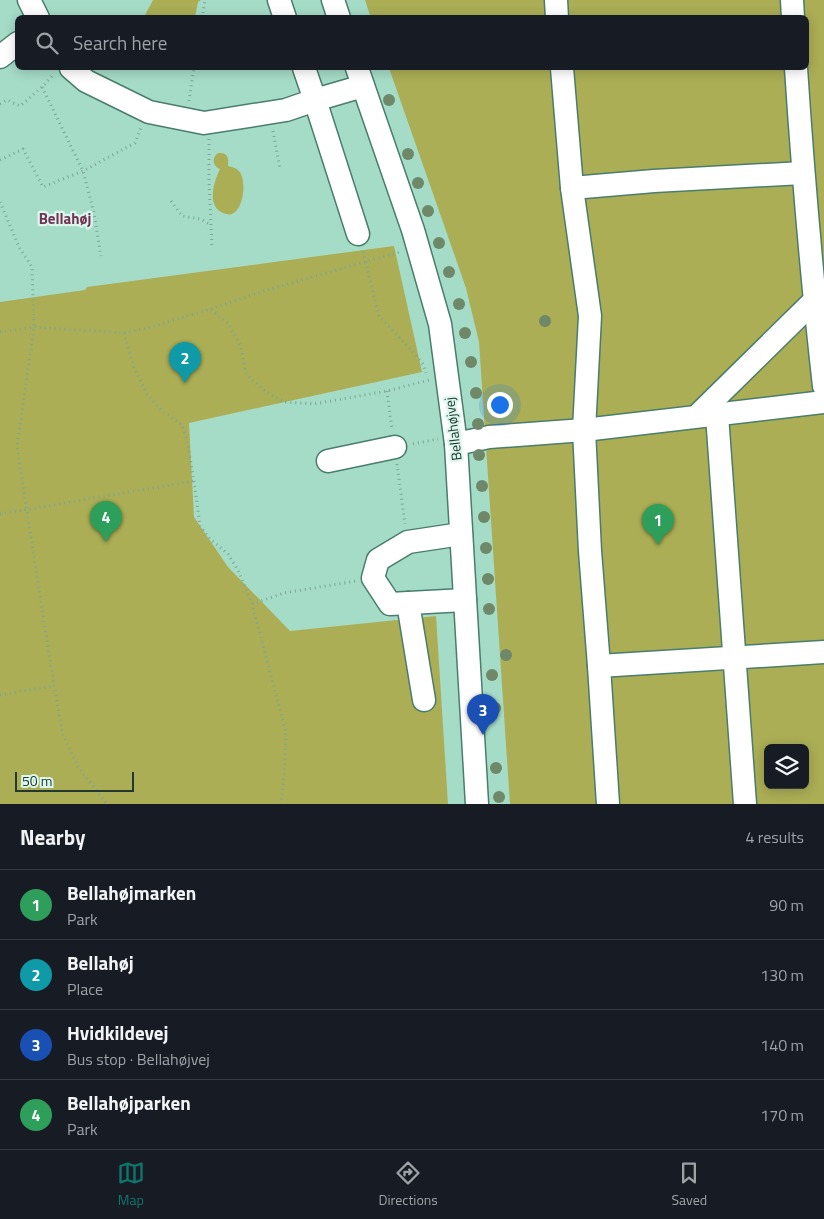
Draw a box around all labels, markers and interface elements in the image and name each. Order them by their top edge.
search box [15,15,809,70]
text: Search here [73,28,167,57]
icon: search [33,29,61,57]
district label: Bellahøj [39,207,91,230]
pin: 2 [169,342,201,383]
your location [487,392,513,418]
street label: Bellahøjvej [438,396,467,462]
pin: 4 [90,501,122,542]
pin: 1 [642,504,674,545]
pin: 3 [467,694,499,735]
map controls [764,744,809,789]
button: layers [764,744,809,789]
scale bar [15,769,134,792]
text: 50 m [22,770,52,791]
text: Nearby [20,821,85,853]
text: 4 results [745,825,804,849]
text: Bellahøjmarken [67,878,196,907]
text: 1 [32,893,40,917]
text: 90 m [769,893,804,917]
text: Park [67,907,98,931]
text: Bellahøj [67,948,134,977]
text: 2 [32,963,40,987]
text: 130 m [760,963,804,987]
text: Place [67,977,103,1001]
text: Hvidkildevej [67,1018,168,1047]
text: 3 [32,1033,40,1057]
text: 140 m [760,1033,804,1057]
text: Bus stop · Bellahøjvej [67,1047,210,1071]
text: Bellahøjparken [67,1088,191,1117]
text: 4 [32,1103,40,1127]
text: 170 m [760,1103,804,1127]
text: Park [67,1117,98,1141]
tab: Map [117,1159,145,1210]
tab: Directions [378,1159,438,1210]
tab: Saved [672,1159,707,1210]

